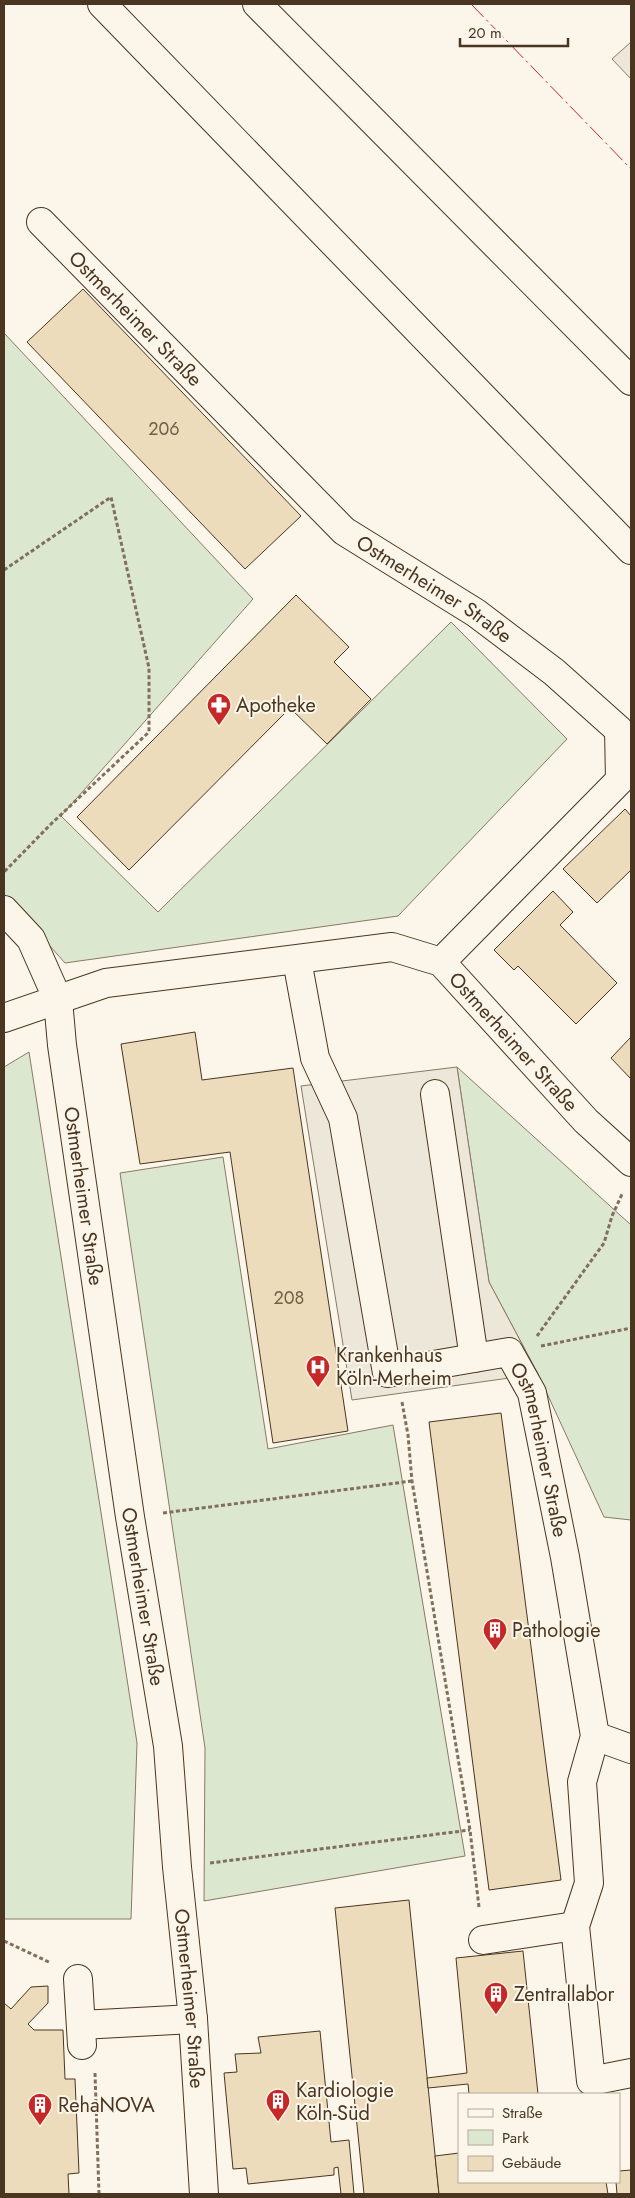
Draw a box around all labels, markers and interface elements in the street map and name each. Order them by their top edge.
scale bar [460,15,568,47]
text: 20 m [468,22,502,44]
street label: Ostmerheimer Straße [62,244,209,393]
house number: 206 [148,416,180,442]
street label: Ostmerheimer Straße [351,528,518,650]
place label: Apotheke [236,691,316,720]
pharmacy icon: Apotheke [206,692,232,726]
street label: Ostmerheimer Straße [442,966,585,1118]
street label: Ostmerheimer Straße [56,1105,110,1287]
house number: 208 [274,1285,304,1311]
place label: Krankenhaus Köln-Merheim [336,1341,452,1393]
hospital icon: Krankenhaus Köln-Merheim [305,1354,331,1388]
street label: Ostmerheimer Straße [503,1357,575,1540]
street label: Ostmerheimer Straße [114,1506,172,1688]
place label: Pathologie [512,1616,601,1645]
building icon: Pathologie [482,1617,508,1651]
street label: Ostmerheimer Straße [166,1907,211,2089]
place label: Zentrallabor [514,1980,615,2009]
building icon: Zentrallabor [483,1981,509,2015]
place label: Kardiologie Köln-Süd [296,2076,394,2128]
building icon: Kardiologie Köln-Süd [265,2088,291,2122]
place label: RehaNOVA [58,2091,156,2120]
building icon: RehaNOVA [27,2092,53,2126]
legend [458,2093,620,2183]
text: Straße [502,2102,543,2124]
text: Park [502,2127,529,2149]
text: Gebäude [502,2152,562,2174]

